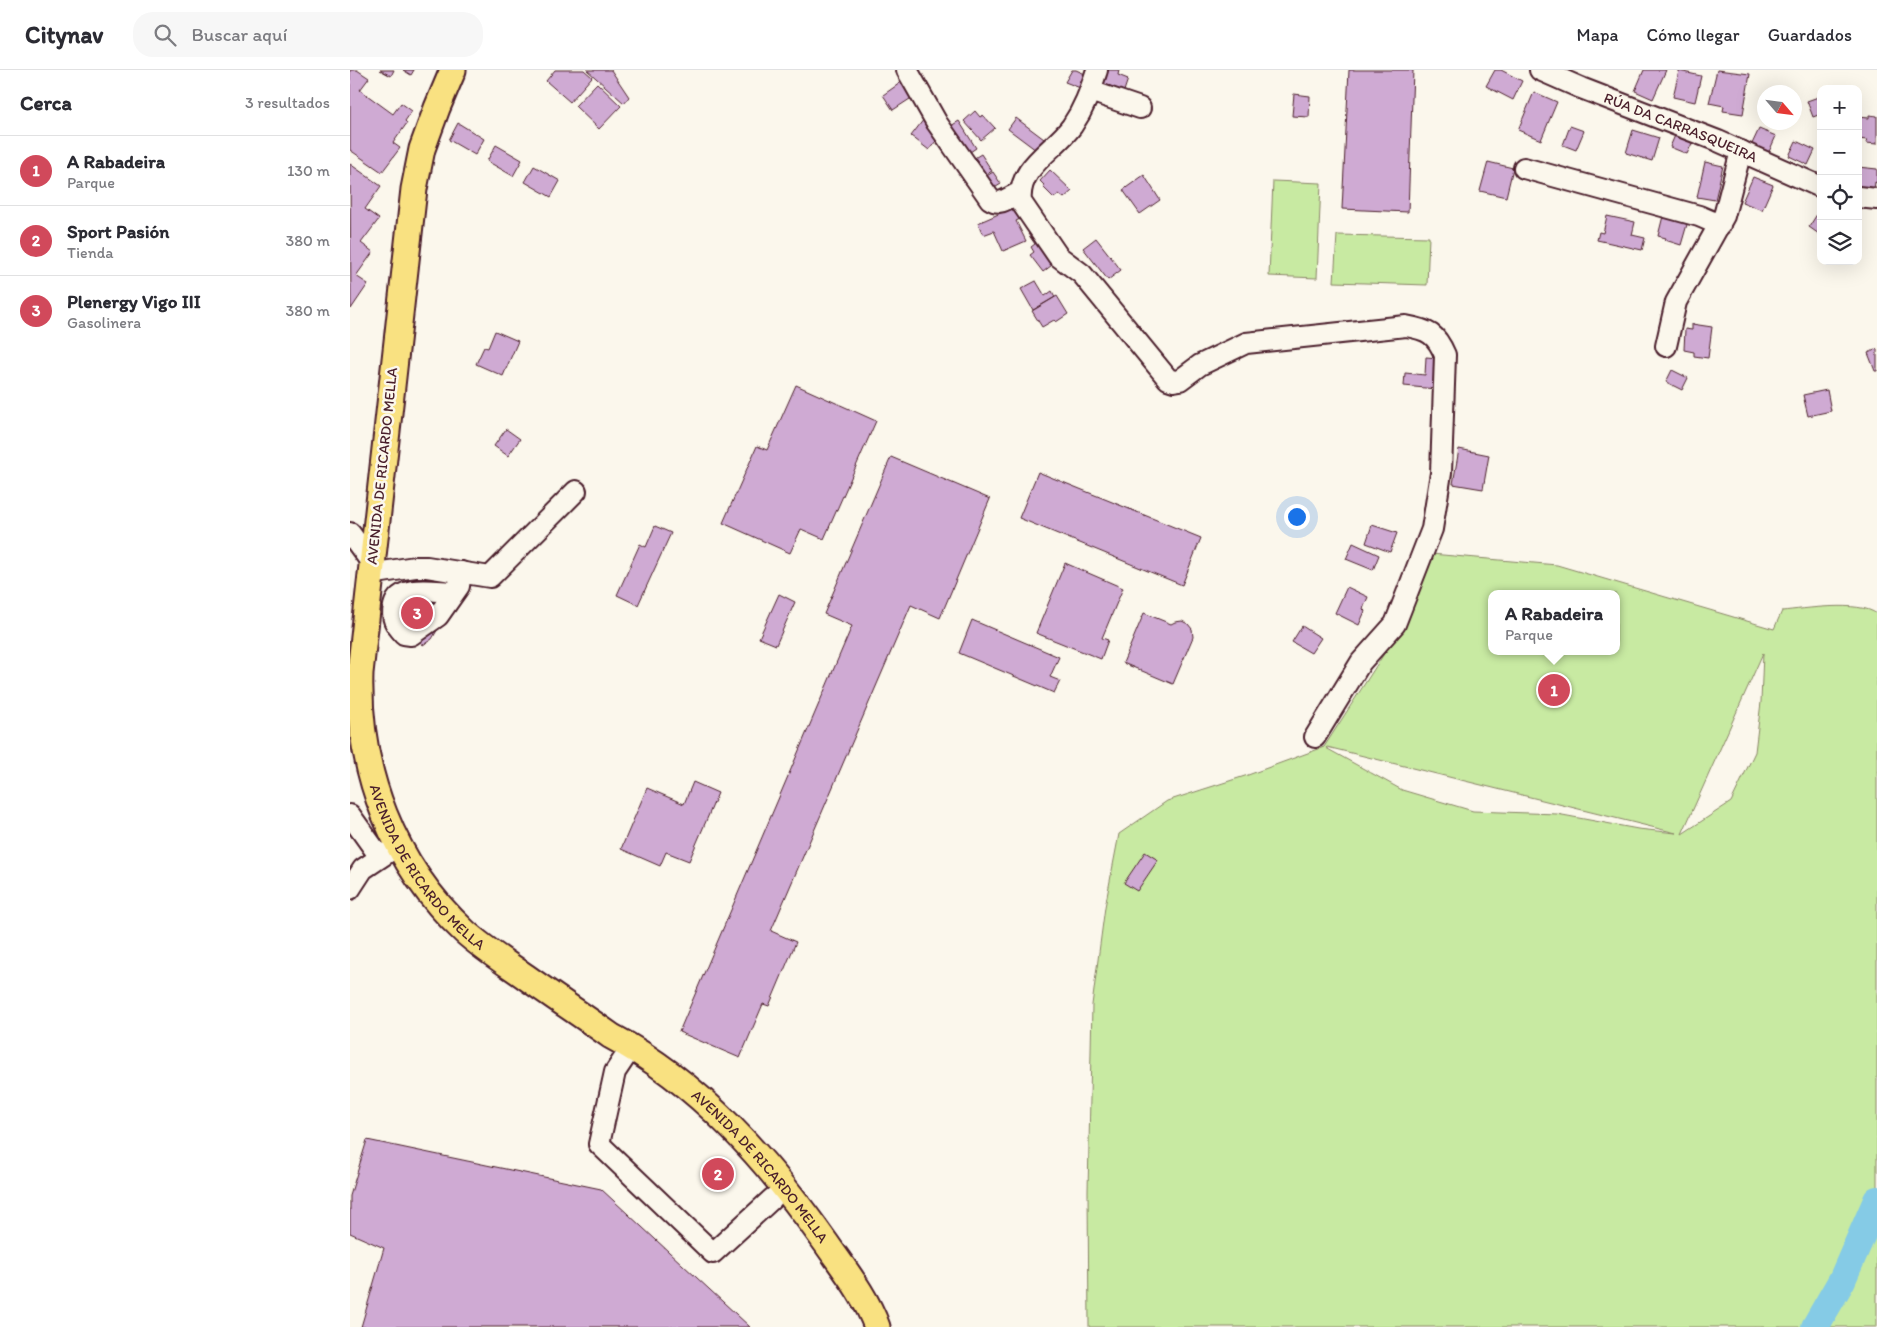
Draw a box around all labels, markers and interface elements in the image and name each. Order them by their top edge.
search box [133,12,483,57]
text: Citynav [25,20,103,49]
icon: search [151,21,179,49]
text: Buscar aquí [191,23,287,46]
text: Mapa [1577,24,1618,46]
text: Cómo llegar [1646,24,1740,46]
text: Guardados [1768,24,1852,46]
north arrow [1757,85,1802,130]
map controls [1817,85,1862,265]
button: + [1817,85,1862,130]
street label: RÚA DA CARRASQUEIRA [1601,89,1761,167]
text: Cerca [20,90,72,115]
text: 3 resultados [245,93,330,112]
button: − [1817,130,1862,175]
text: A Rabadeira [67,150,165,173]
text: 1 [32,161,40,180]
text: 130 m [287,161,330,180]
text: Parque [67,173,115,192]
button: locate [1817,175,1862,220]
text: Sport Pasión [67,220,169,243]
button: layers [1817,220,1862,265]
text: 2 [32,231,40,250]
text: 380 m [286,231,330,250]
text: Tienda [67,243,114,262]
text: Plenergy Vigo III [67,290,201,313]
text: 3 [32,301,40,320]
text: 380 m [286,301,330,320]
text: Gasolinera [67,313,141,332]
street label: AVENIDA DE RICARDO MELLA [363,366,401,566]
your location [1284,504,1310,530]
popup [1488,590,1620,655]
pin: 3 [401,594,433,632]
text: A Rabadeira [1505,602,1603,625]
text: Parque [1505,625,1553,644]
pin: 1 [1538,671,1570,709]
street label: AVENIDA DE RICARDO MELLA [366,782,489,954]
street label: AVENIDA DE RICARDO MELLA [688,1086,832,1247]
pin: 2 [702,1155,734,1193]

